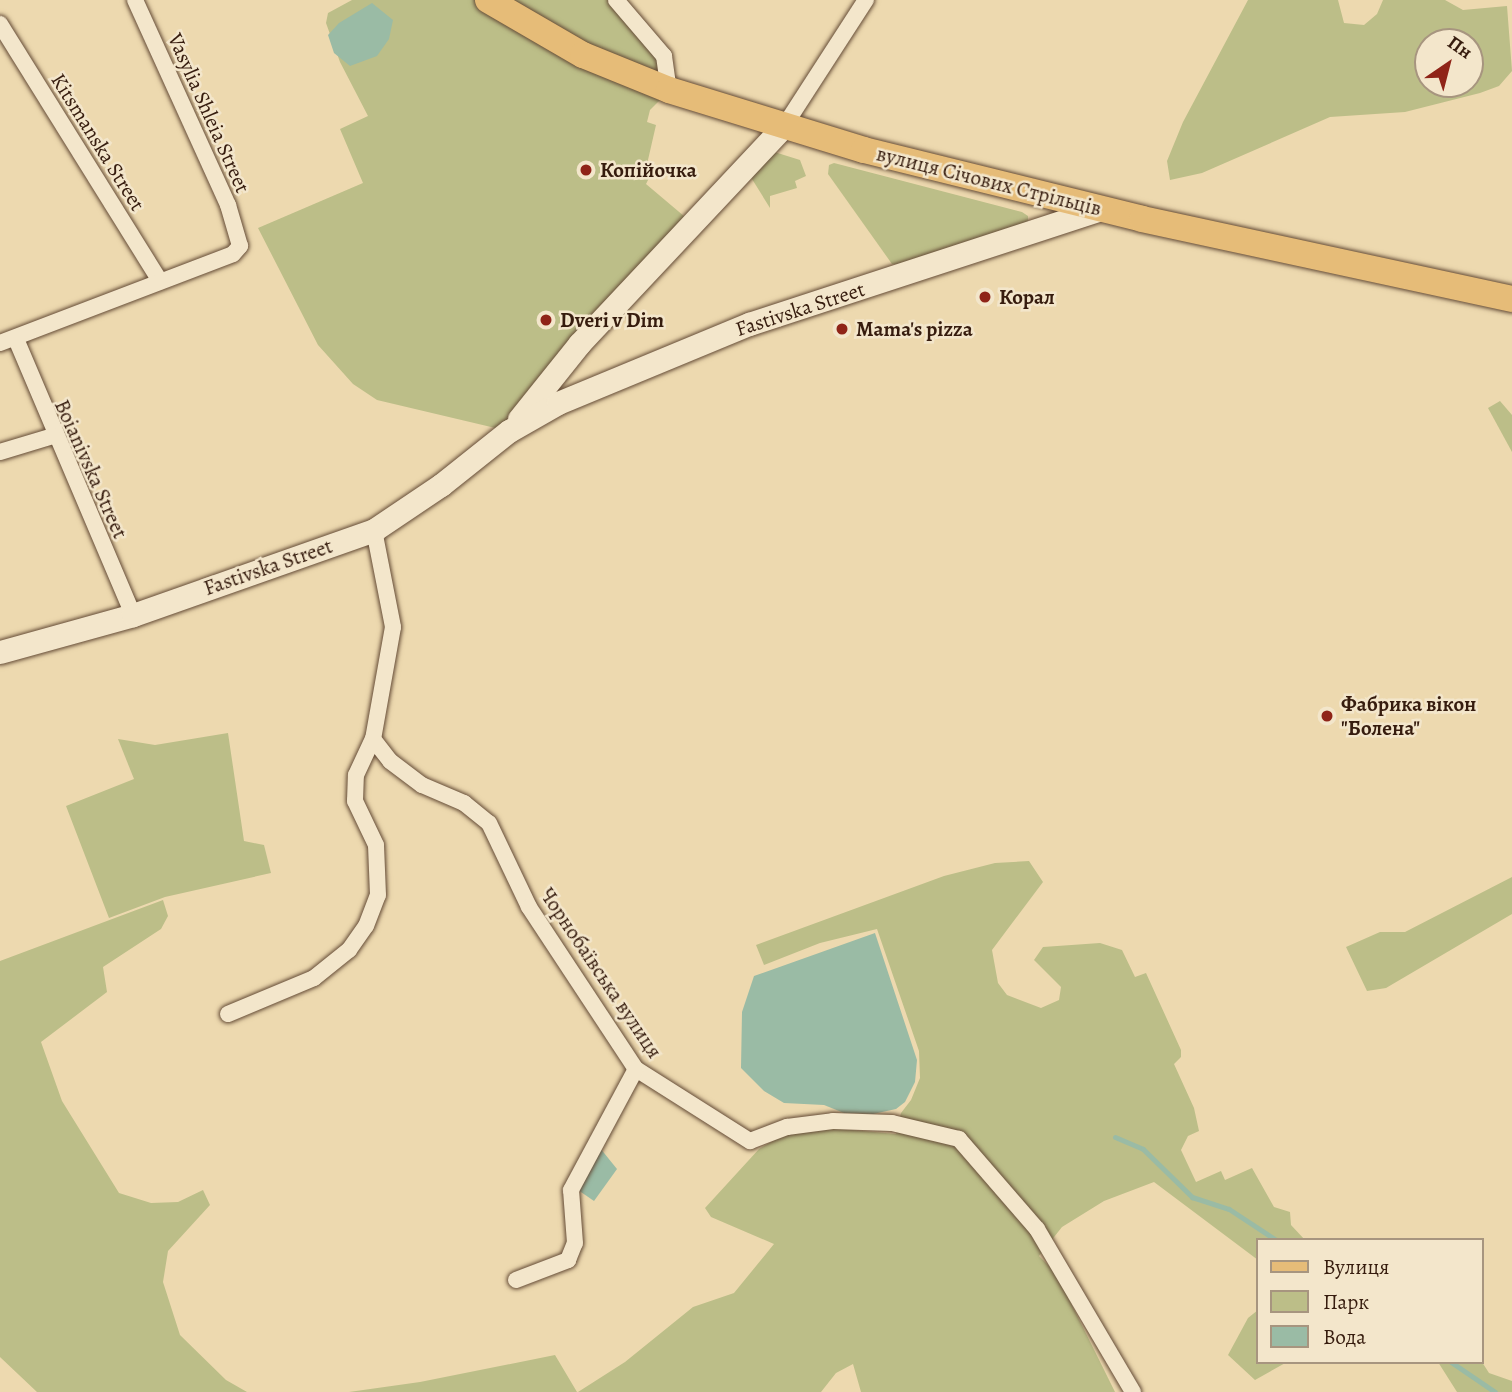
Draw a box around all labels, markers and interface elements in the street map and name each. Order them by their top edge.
north arrow [1414,28,1484,98]
street label: Vasylia Shleia Street [163,29,255,197]
text: Пн [1442,30,1478,65]
street label: Kitsmanska Street [46,69,150,215]
street label: вулиця Січових Стрільців [874,141,1104,221]
place label: Копійочка [600,157,697,183]
marker: Копійочка [578,162,594,178]
street label: Fastivska Street [732,276,868,342]
place label: Корал [999,284,1055,310]
marker: Корал [977,289,993,305]
place label: Dveri v Dim [560,307,664,333]
marker: Dveri v Dim [538,312,554,328]
place label: Mama's pizza [856,316,973,342]
marker: Mama's pizza [834,321,850,337]
street label: Boianivska Street [49,396,133,542]
street label: Fastivska Street [200,533,336,601]
place label: Фабрика вікон "Болена" [1341,691,1476,741]
marker: Фабрика вікон "Болена" [1319,708,1335,724]
street label: Чорнобаївська вулиця [535,883,667,1063]
legend [1256,1238,1484,1364]
text: Вулиця [1323,1253,1389,1281]
text: Парк [1323,1288,1369,1316]
text: Вода [1323,1323,1366,1351]

